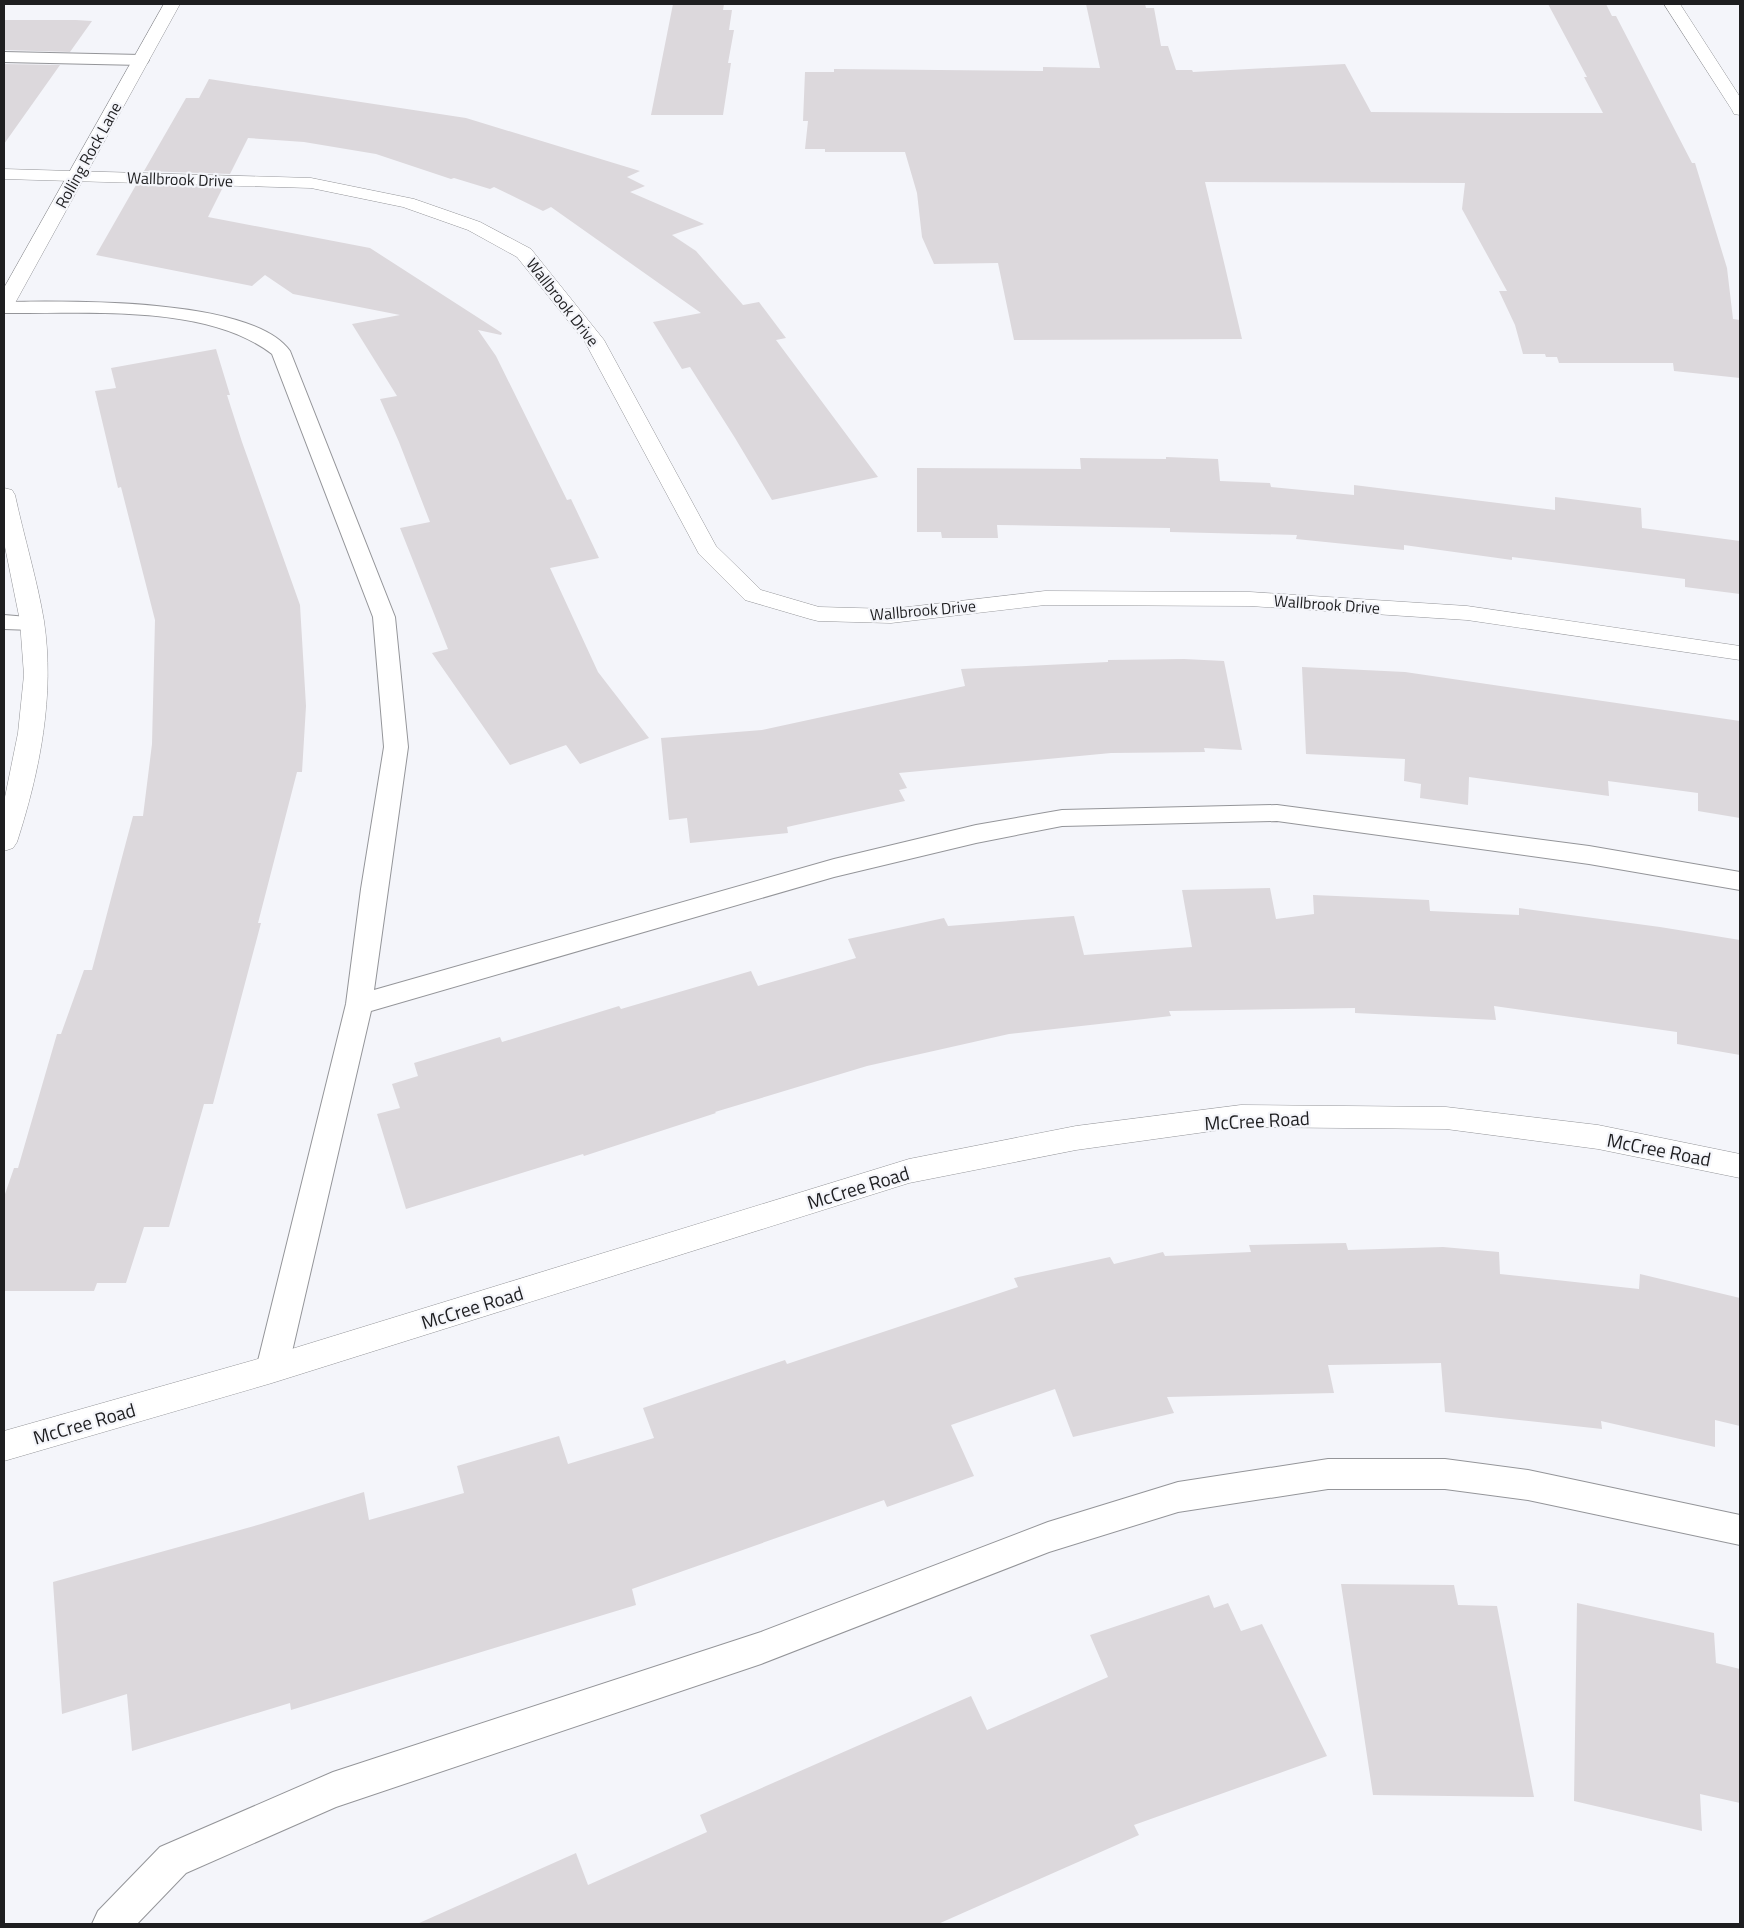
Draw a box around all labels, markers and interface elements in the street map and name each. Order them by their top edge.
street label: Rolling Rock Lane [49,98,127,212]
street label: Wallbrook Drive [127,165,233,193]
street label: Wallbrook Drive [521,253,605,351]
street label: Wallbrook Drive [1273,588,1381,620]
street label: Wallbrook Drive [869,593,977,627]
street label: McCree Road [1204,1103,1310,1137]
street label: McCree Road [1605,1125,1713,1173]
street label: McCree Road [803,1158,913,1216]
street label: McCree Road [417,1278,527,1336]
street label: McCree Road [29,1395,139,1451]

